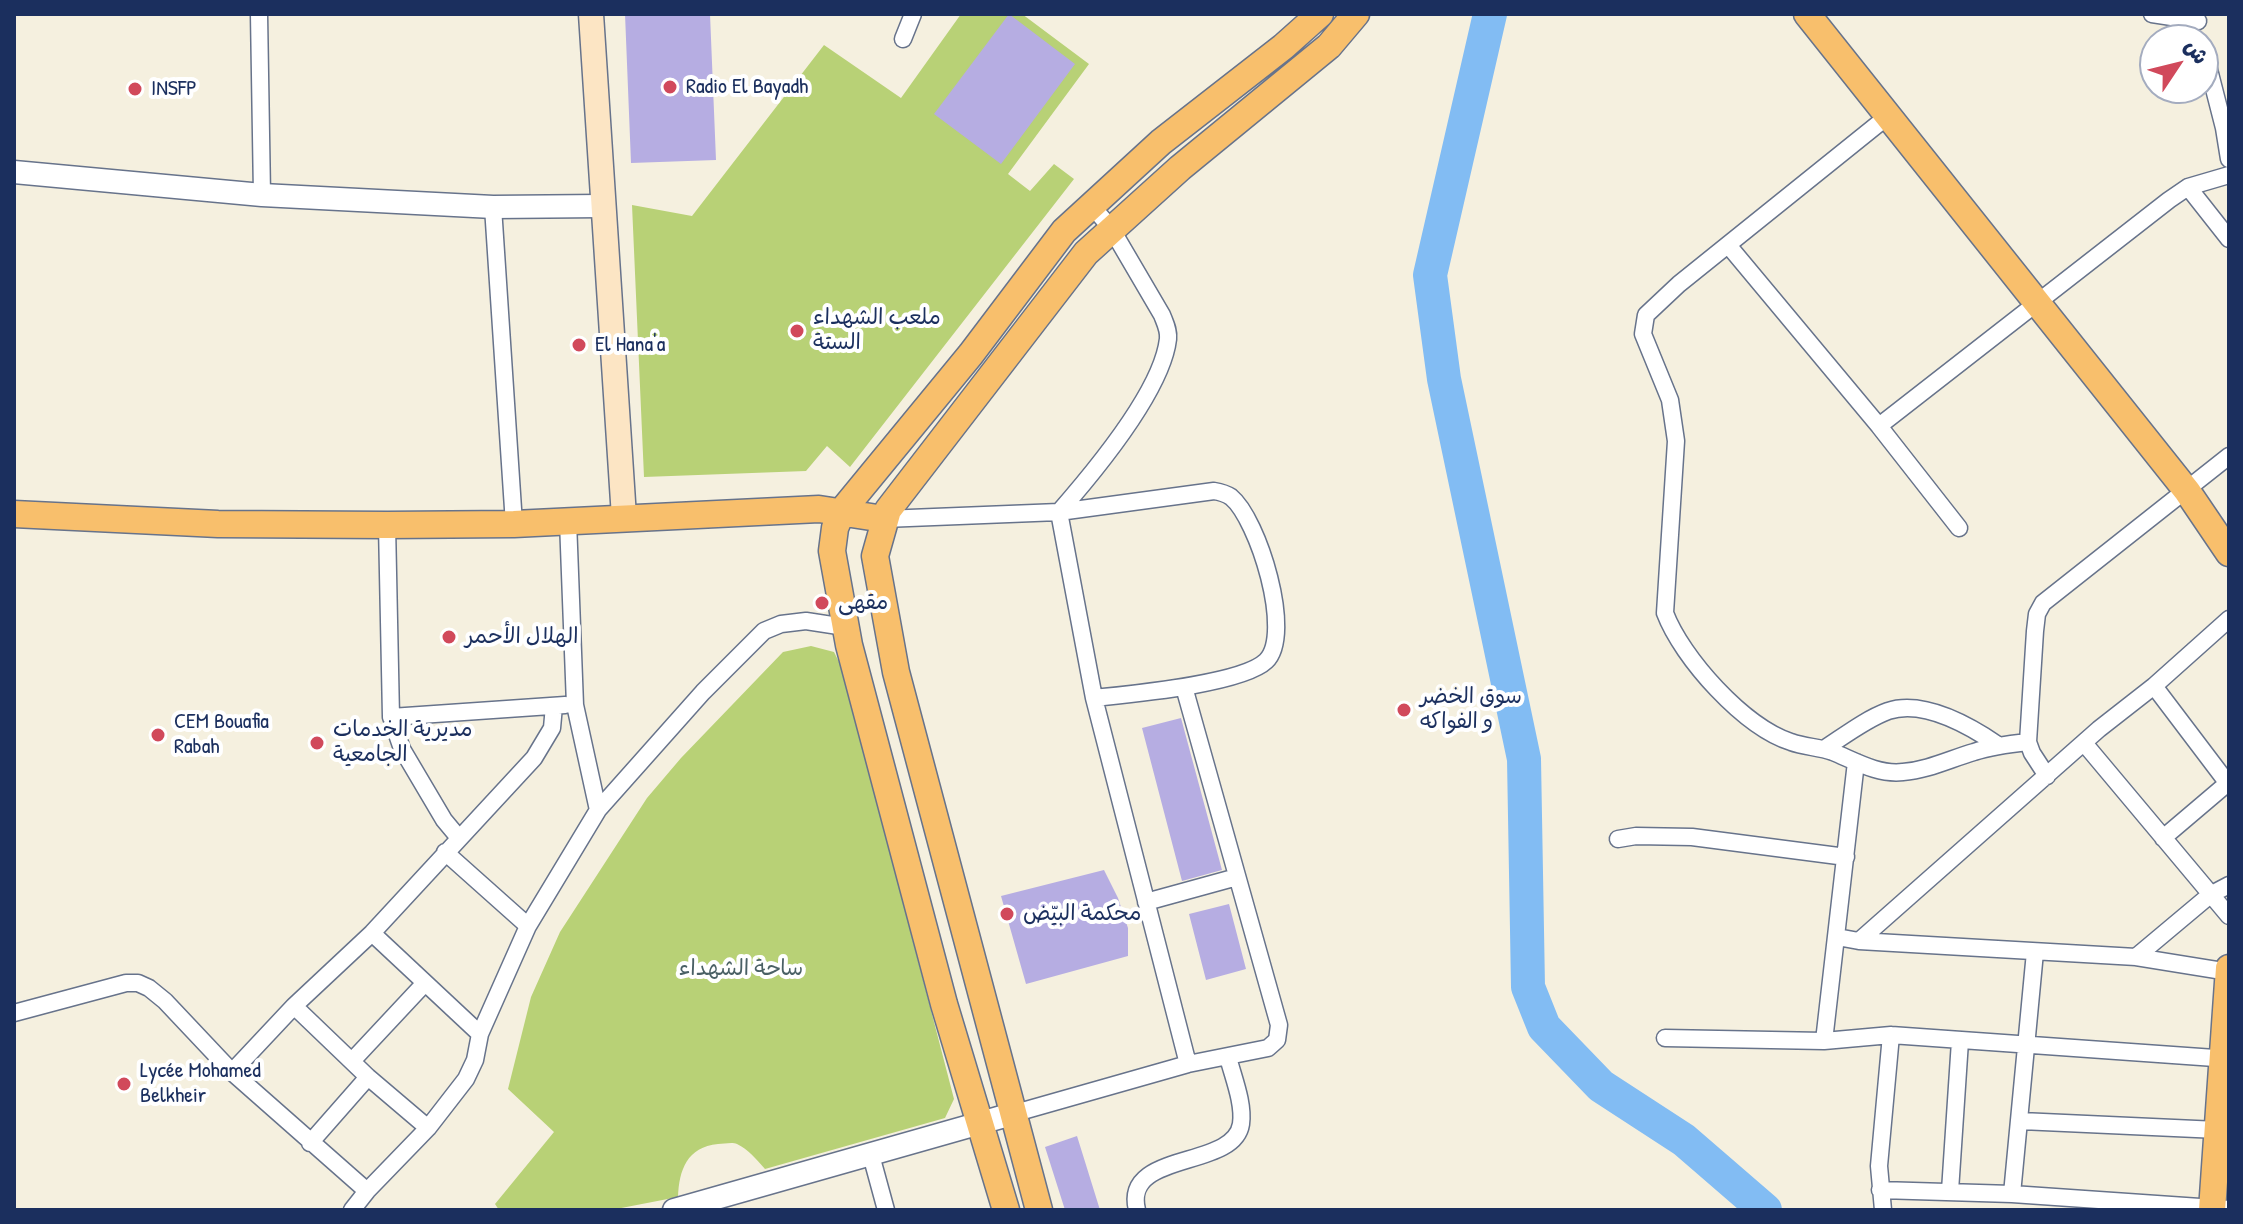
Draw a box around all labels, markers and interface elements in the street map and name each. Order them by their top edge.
north arrow [2139,24,2219,104]
text: ش [2178,33,2216,70]
place label: Radio El Bayadh [686,74,808,100]
place label: INSFP [151,76,197,102]
marker: Radio El Bayadh [661,78,679,96]
marker: INSFP [126,80,144,98]
place label: ملعب الشهداء الستة [813,305,941,356]
marker: ملعب الشهداء الستة [788,322,806,340]
place label: El Hana'a [595,332,665,358]
marker: El Hana'a [570,336,588,354]
place label: مقهى [838,590,888,616]
marker: مقهى [813,594,831,612]
place label: الهلال الأحمر [465,624,578,650]
marker: الهلال الأحمر [440,628,458,646]
place label: سوق الخضر و الفواكه [1420,684,1522,736]
marker: سوق الخضر و الفواكه [1395,701,1413,719]
place label: CEM Bouafia Rabah [174,709,269,760]
place label: مديرية الخدمات الجامعية [333,717,473,768]
marker: CEM Bouafia Rabah [149,726,167,744]
marker: مديرية الخدمات الجامعية [308,734,326,752]
place label: محكمة البيّض [1023,901,1141,927]
marker: محكمة البيّض [998,905,1016,923]
park label: ساحة الشهداء [679,956,803,982]
place label: Lycée Mohamed Belkheir [140,1058,261,1110]
marker: Lycée Mohamed Belkheir [115,1075,133,1093]

